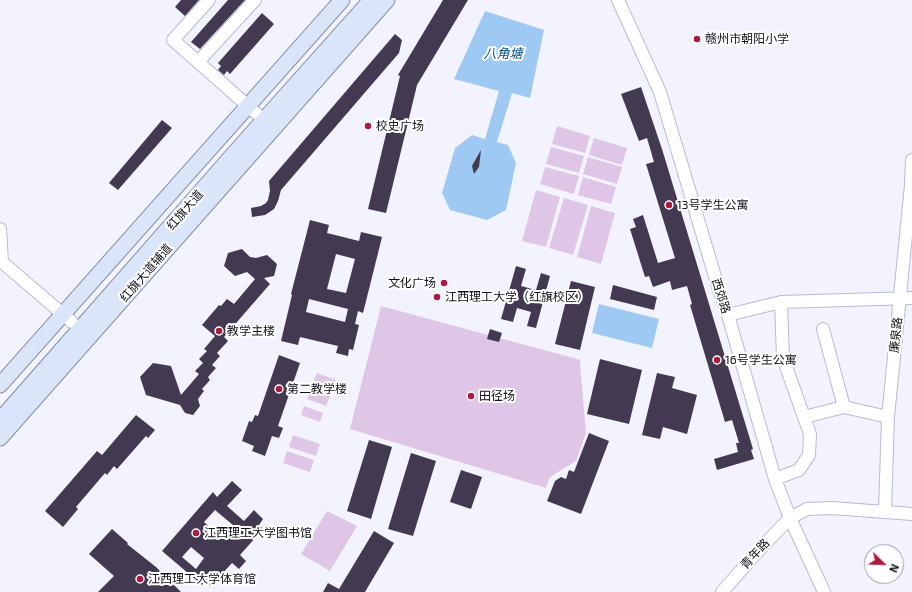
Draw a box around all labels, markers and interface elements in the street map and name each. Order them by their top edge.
place label: 赣州市朝阳小学 [705,32,789,46]
marker: 赣州市朝阳小学 [692,34,702,44]
water label: 八角塘 [484,46,522,62]
place label: 校史广场 [376,119,424,133]
marker: 校史广场 [363,121,373,131]
street label: 红旗大道 [164,187,206,233]
place label: 13号学生公寓 [677,198,748,212]
marker: 13号学生公寓 [664,200,674,210]
street label: 红旗大道辅道 [117,241,175,305]
place label: 文化广场 [388,276,436,290]
street label: 西郊路 [709,277,733,315]
marker: 文化广场 [439,278,449,288]
place label: 江西理工大学（红旗校区） [445,290,589,304]
marker: 江西理工大学（红旗校区） [432,292,442,302]
street label: 廉泉路 [887,316,905,354]
place label: 教学主楼 [227,324,275,338]
marker: 教学主楼 [214,326,224,336]
place label: 16号学生公寓 [725,353,797,367]
marker: 16号学生公寓 [712,355,722,365]
place label: 第二教学楼 [287,382,347,396]
marker: 第二教学楼 [274,384,284,394]
place label: 田径场 [479,389,515,403]
marker: 田径场 [466,391,476,401]
place label: 江西理工大学图书馆 [204,526,312,540]
marker: 江西理工大学图书馆 [191,528,201,538]
street label: 青年路 [737,536,773,572]
north arrow [864,544,904,584]
text: N [887,562,902,575]
place label: 江西理工大学体育馆 [148,572,256,586]
marker: 江西理工大学体育馆 [135,574,145,584]

